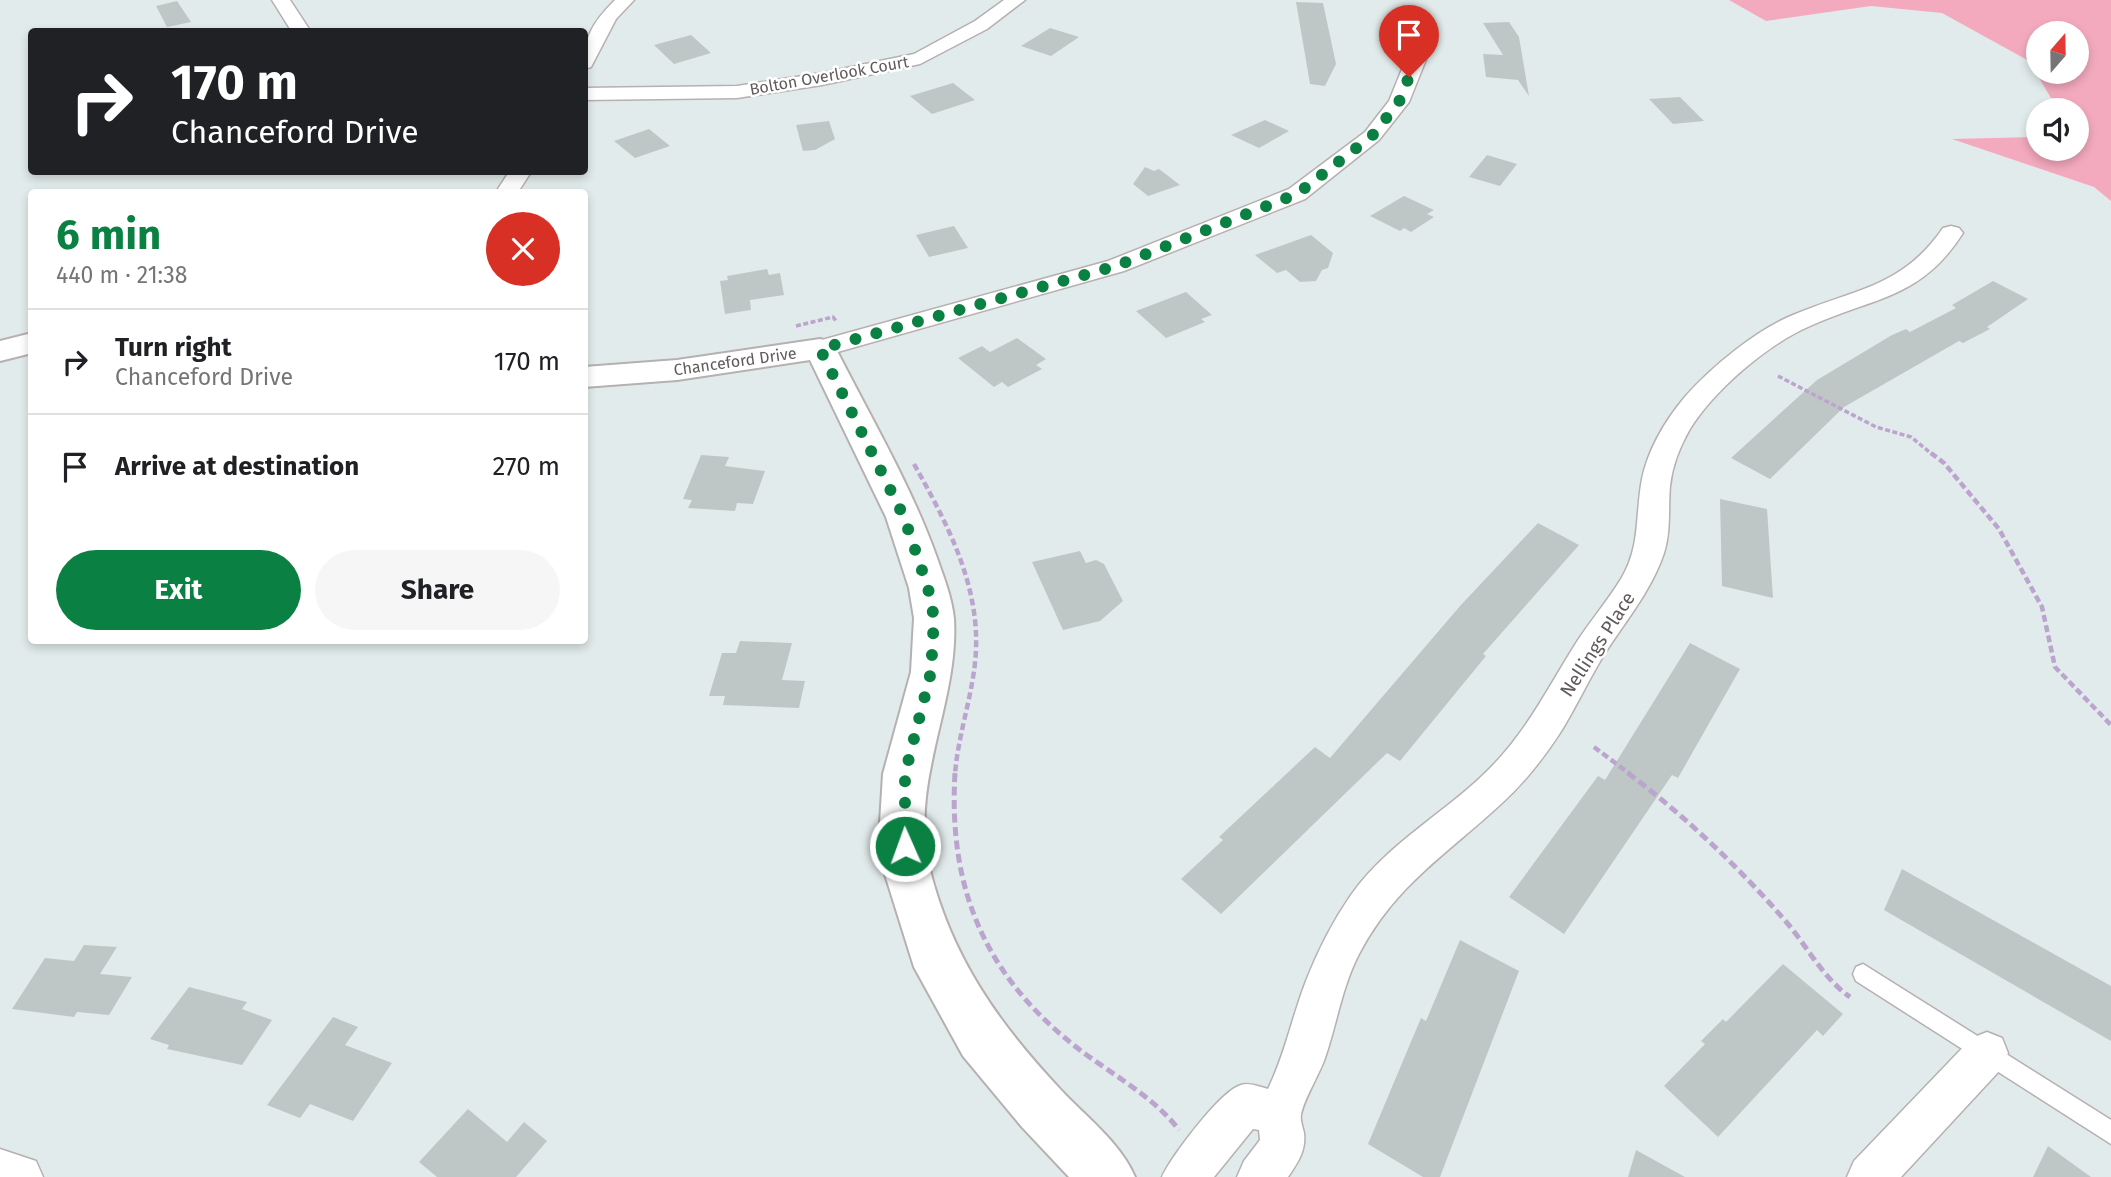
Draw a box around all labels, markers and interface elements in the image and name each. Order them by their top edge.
pin [1379,5,1439,77]
icon: arrive [1390,16,1428,54]
north arrow [2026,21,2090,84]
map controls [2026,21,2089,161]
street label: Bolton Overlook Court [748,52,910,99]
text: 170 m [171,53,298,112]
icon: right [56,56,147,147]
button: sound [2026,98,2089,161]
text: Chanceford Drive [171,113,419,151]
text: 6 min [56,210,161,260]
button: close [486,212,560,286]
text: 440 m · 21:38 [56,261,187,289]
text: Turn right [115,332,232,363]
icon: right [56,343,94,381]
street label: Chanceford Drive [672,343,798,380]
text: 170 m [494,346,560,377]
text: Chanceford Drive [115,363,293,391]
icon: arrive [56,448,94,486]
text: Arrive at destination [115,451,359,482]
text: 270 m [492,451,560,482]
button: Exit [56,550,301,630]
button: Share [315,550,560,630]
street label: Nellings Place [1555,588,1640,701]
position arrow [868,809,942,883]

